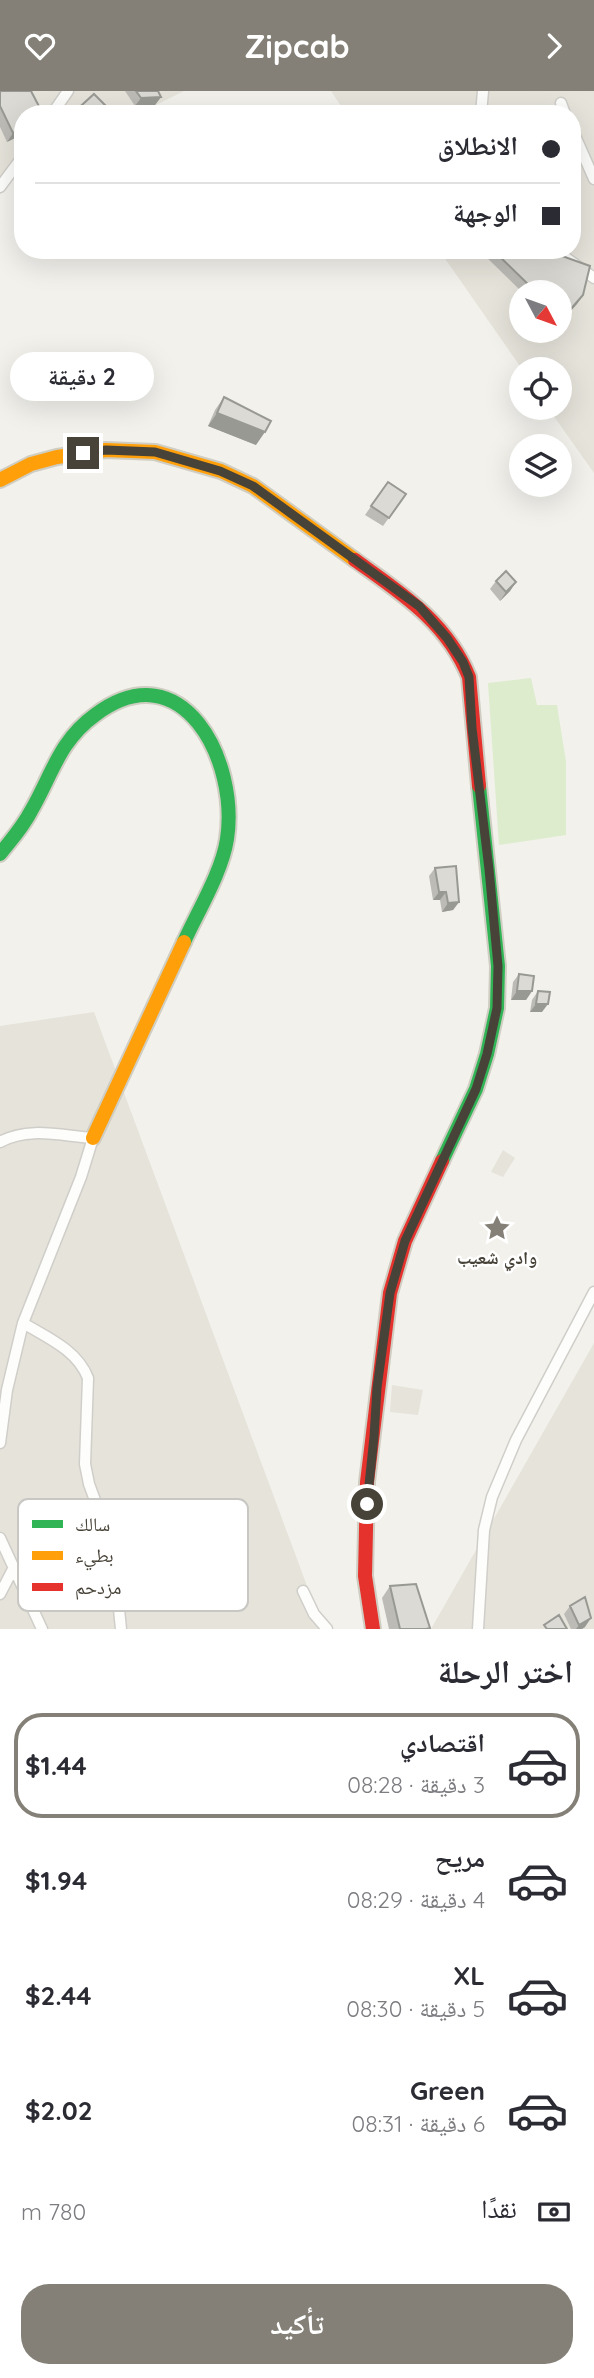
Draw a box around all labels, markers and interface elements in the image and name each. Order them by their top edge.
text: Zipcab [244,26,350,66]
icon: heart [21,27,59,65]
icon: forward [535,27,573,65]
text: الانطلاق [438,129,518,162]
text: الوجهة [453,196,518,229]
north arrow [509,280,572,343]
map controls [509,280,572,497]
callout: 2 دقيقة [11,351,155,401]
button: locate [509,357,572,420]
text: 2 دقيقة [48,362,116,391]
button: layers [509,434,572,497]
route end [67,437,99,469]
place icon: وادي شعيب [482,1213,512,1243]
place label: وادي شعيب [457,1246,537,1272]
route start [351,1488,383,1520]
legend [18,1499,248,1611]
text: سالك [75,1512,110,1536]
text: بطيء [75,1543,114,1571]
text: مزدحم [75,1575,121,1600]
text: اختر الرحلة [438,1651,573,1691]
text: اقتصادي [400,1726,485,1759]
icon: car [506,1734,569,1797]
text: $1.44 [25,1749,87,1782]
text: 3 دقيقة · 08:28 [347,1770,485,1799]
text: مريح [435,1841,485,1874]
icon: car [506,1849,569,1912]
text: $1.94 [25,1864,87,1897]
text: 4 دقيقة · 08:29 [347,1885,485,1914]
text: XL [453,1959,485,1992]
icon: car [506,1964,569,2027]
text: $2.44 [25,1979,92,2012]
text: 5 دقيقة · 08:30 [346,1994,485,2023]
text: Green [410,2074,485,2107]
icon: car [506,2079,569,2142]
text: $2.02 [25,2094,93,2127]
text: 6 دقيقة · 08:31 [352,2109,485,2138]
text: نقدًا [481,2192,517,2225]
icon: cash [535,2193,573,2231]
text: 780 m [21,2197,86,2226]
button: تأكيد [21,2284,573,2364]

